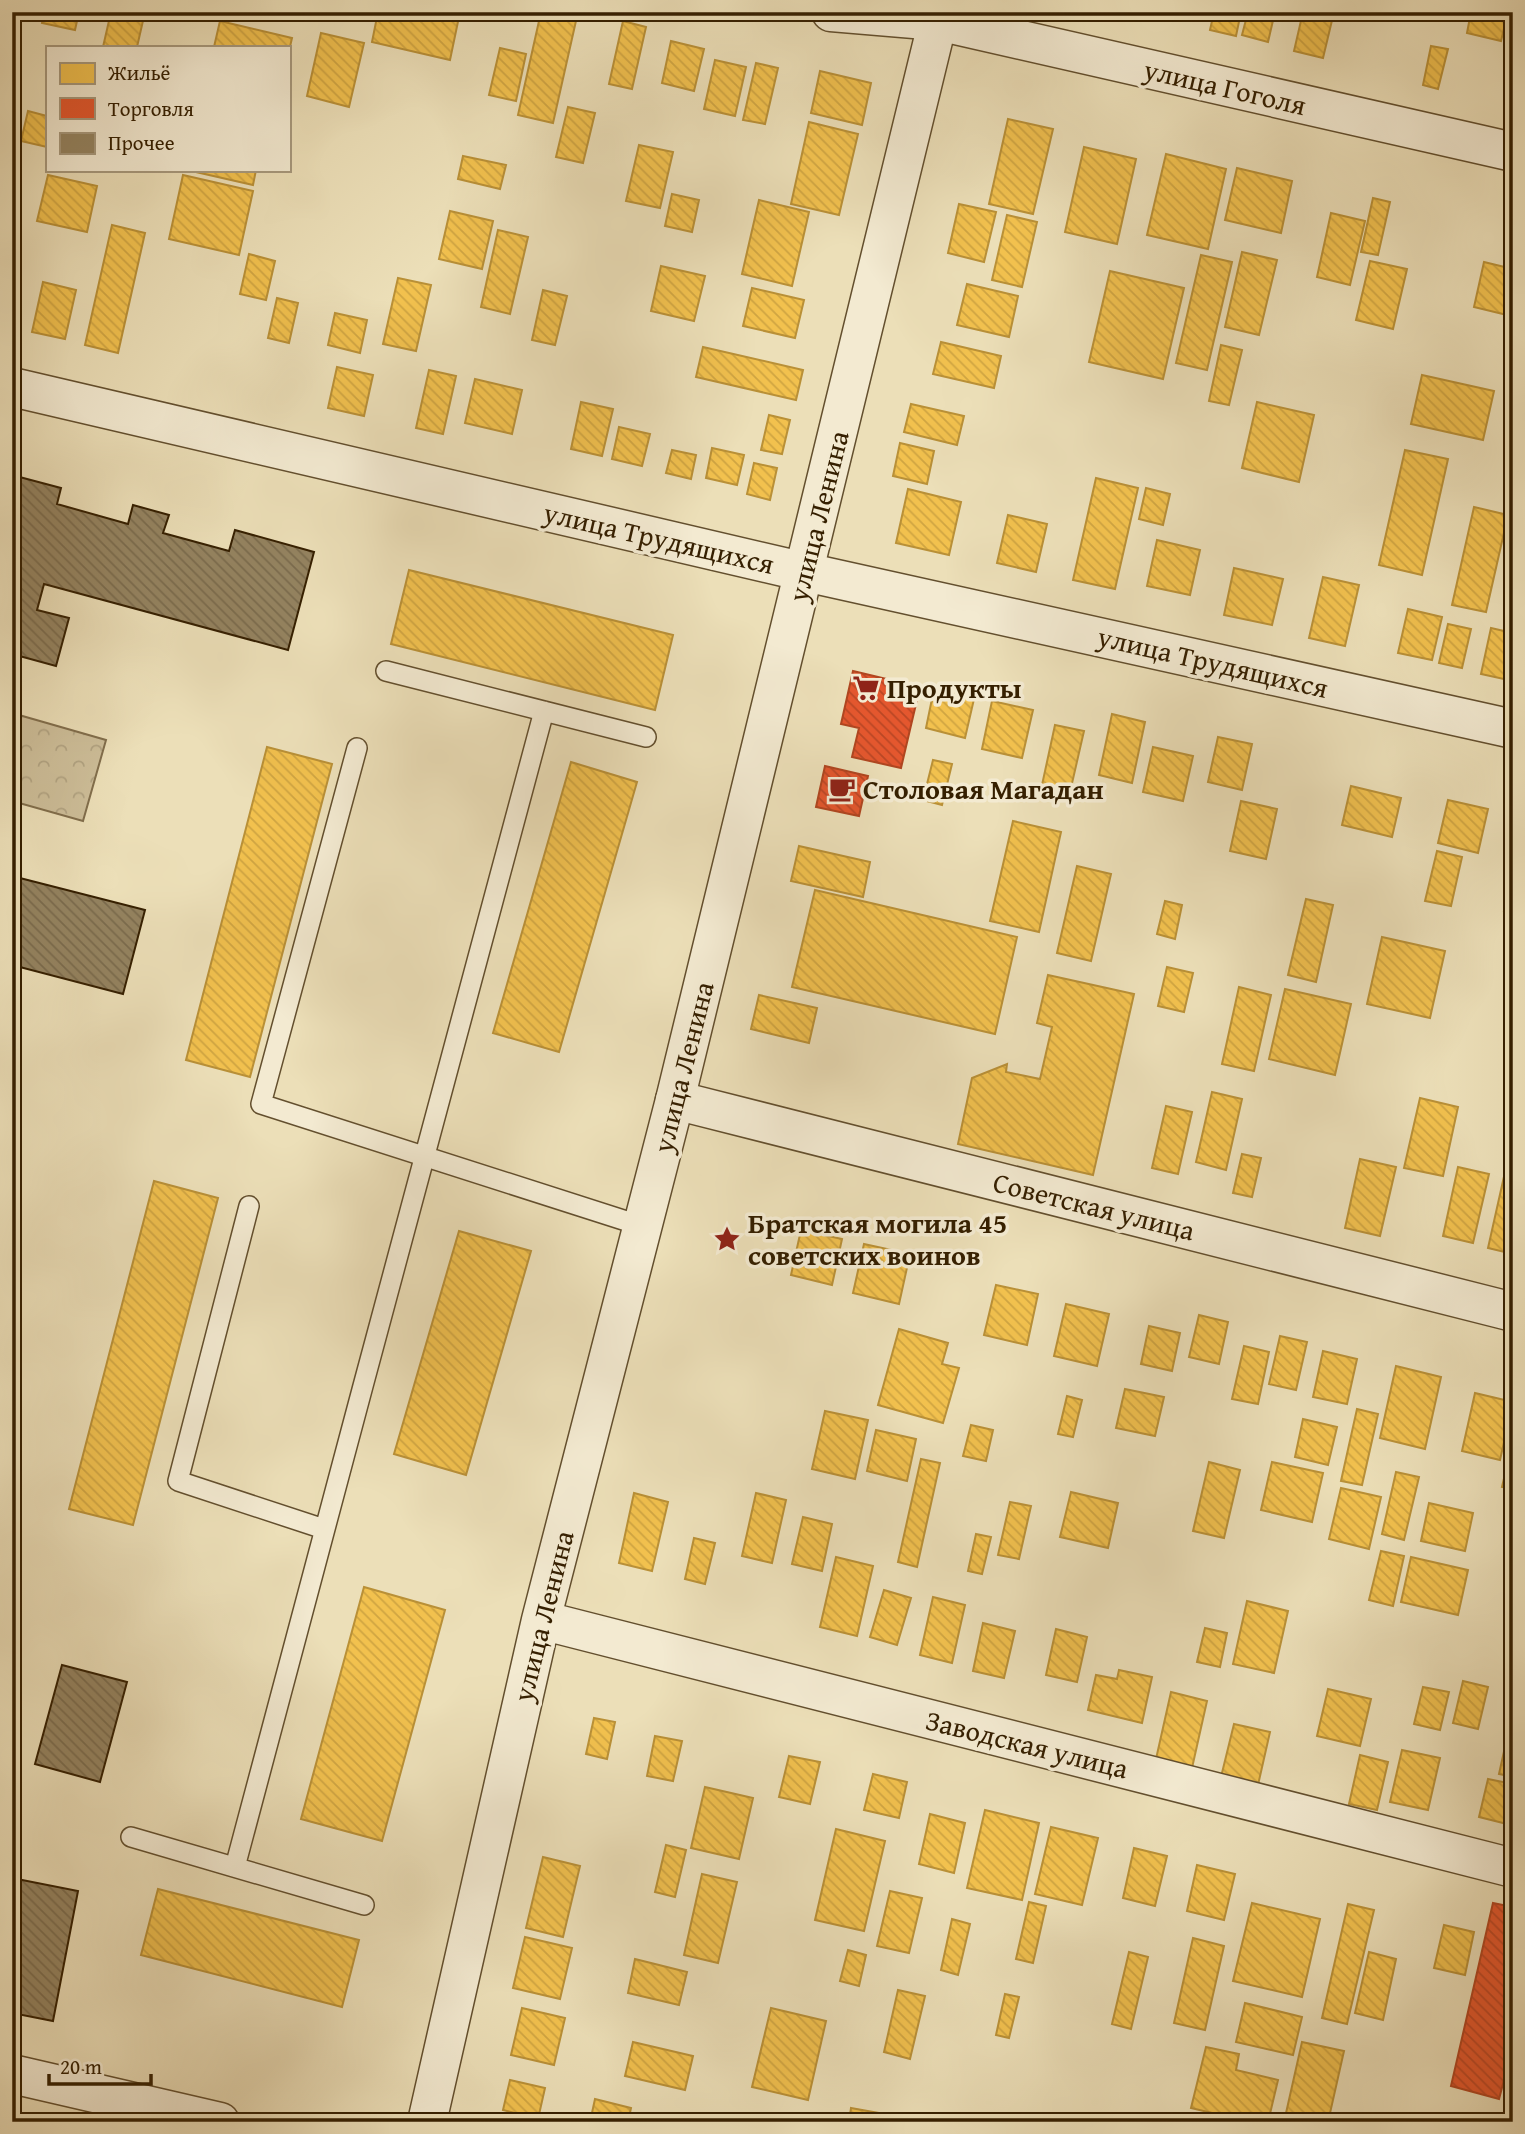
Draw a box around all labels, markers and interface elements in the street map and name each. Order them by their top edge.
legend [46,46,290,172]
street label: улица Гоголя [1139,48,1310,125]
text: Жильё [107,57,171,88]
text: Торговля [108,93,194,124]
text: Прочее [108,127,175,158]
street label: улица Ленина [776,425,859,607]
street label: улица Трудящихся [539,491,778,584]
street label: улица Трудящихся [1093,615,1332,708]
place label: Продукты [887,667,1022,708]
supermarket icon: Продукты [851,673,881,703]
place label: Столовая Магадан [863,768,1104,809]
cafe icon: Столовая Магадан [827,774,857,804]
street label: улица Ленина [641,976,724,1158]
street label: Советская улица [989,1161,1200,1251]
place label: Братская могила 45 советских воинов [748,1202,1007,1275]
place icon: Братская могила 45 советских воинов [712,1224,742,1254]
street label: улица Ленина [501,1525,584,1707]
street label: Заводская улица [922,1699,1133,1789]
scale bar [49,2043,150,2087]
text: 20 m [60,2051,102,2082]

